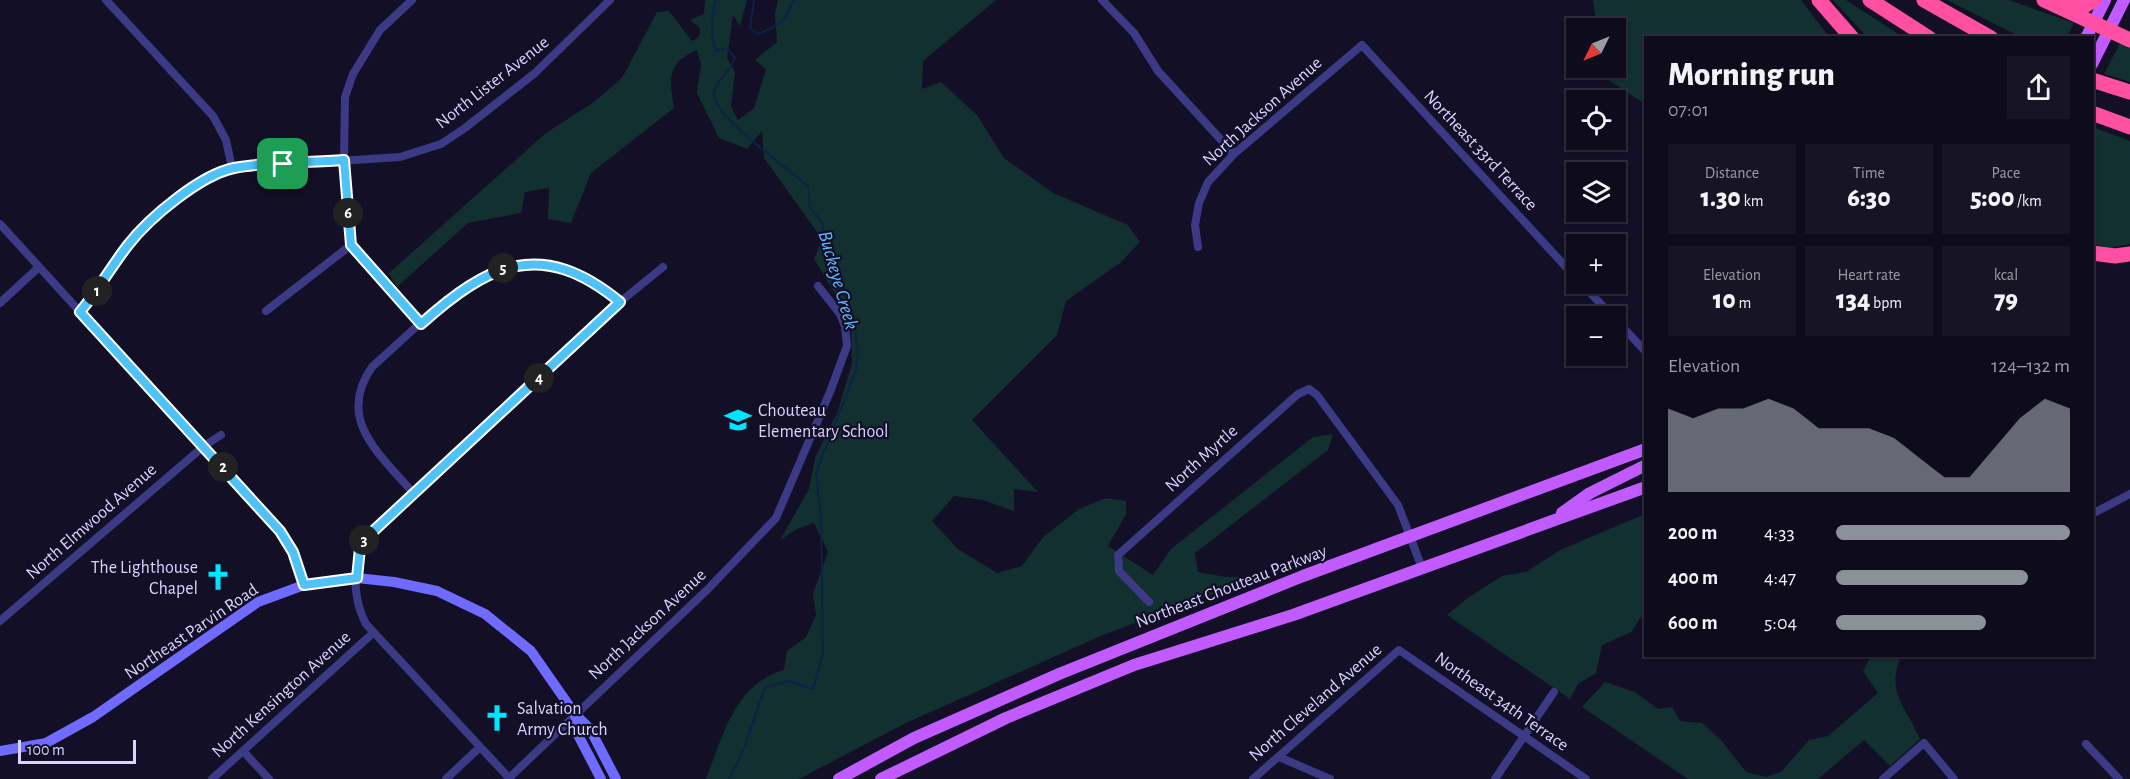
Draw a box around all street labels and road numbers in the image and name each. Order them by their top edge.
street label: North Lister Avenue [433,33,553,132]
street label: North Jackson Avenue [1200,54,1326,170]
street label: Northeast 33rd Terrace [1420,87,1540,214]
street label: North Myrtle [1162,422,1241,496]
street label: North Elmwood Avenue [23,461,160,583]
street label: Northeast Chouteau Parkway [1133,542,1330,632]
street label: North Jackson Avenue [586,566,710,684]
street label: Northeast Parvin Road [122,581,262,683]
street label: North Kensington Avenue [209,628,354,761]
street label: North Cleveland Avenue [1246,641,1385,765]
street label: Northeast 34th Terrace [1431,649,1572,755]

